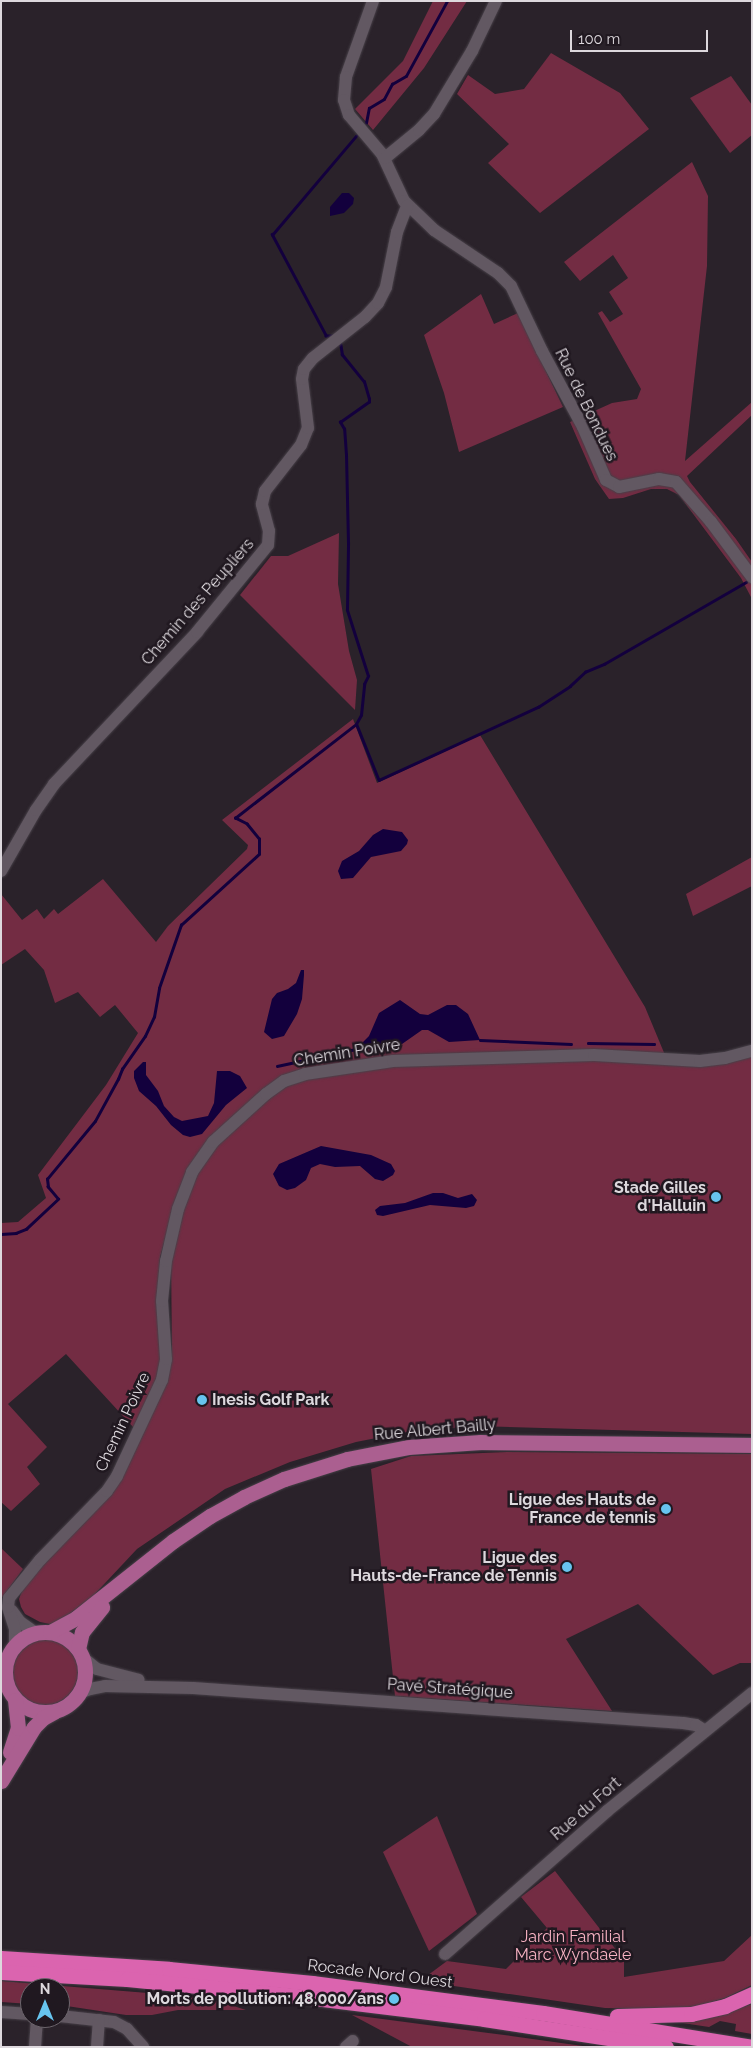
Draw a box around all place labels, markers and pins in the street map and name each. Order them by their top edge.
place label: Stade Gilles d'Halluin [614,1178,706,1216]
marker: Stade Gilles d'Halluin [710,1191,722,1203]
place label: Inesis Golf Park [212,1390,330,1410]
marker: Inesis Golf Park [196,1394,208,1406]
place label: Ligue des Hauts de France de tennis [509,1490,656,1528]
marker: Ligue des Hauts de France de tennis [660,1503,672,1515]
place label: Ligue des Hauts-de-France de Tennis [350,1548,557,1586]
marker: Ligue des Hauts-de-France de Tennis [561,1561,573,1573]
place label: Morts de pollution: 48,000/ans [147,1989,384,2009]
marker: Morts de pollution: 48,000/ans [388,1993,400,2005]

